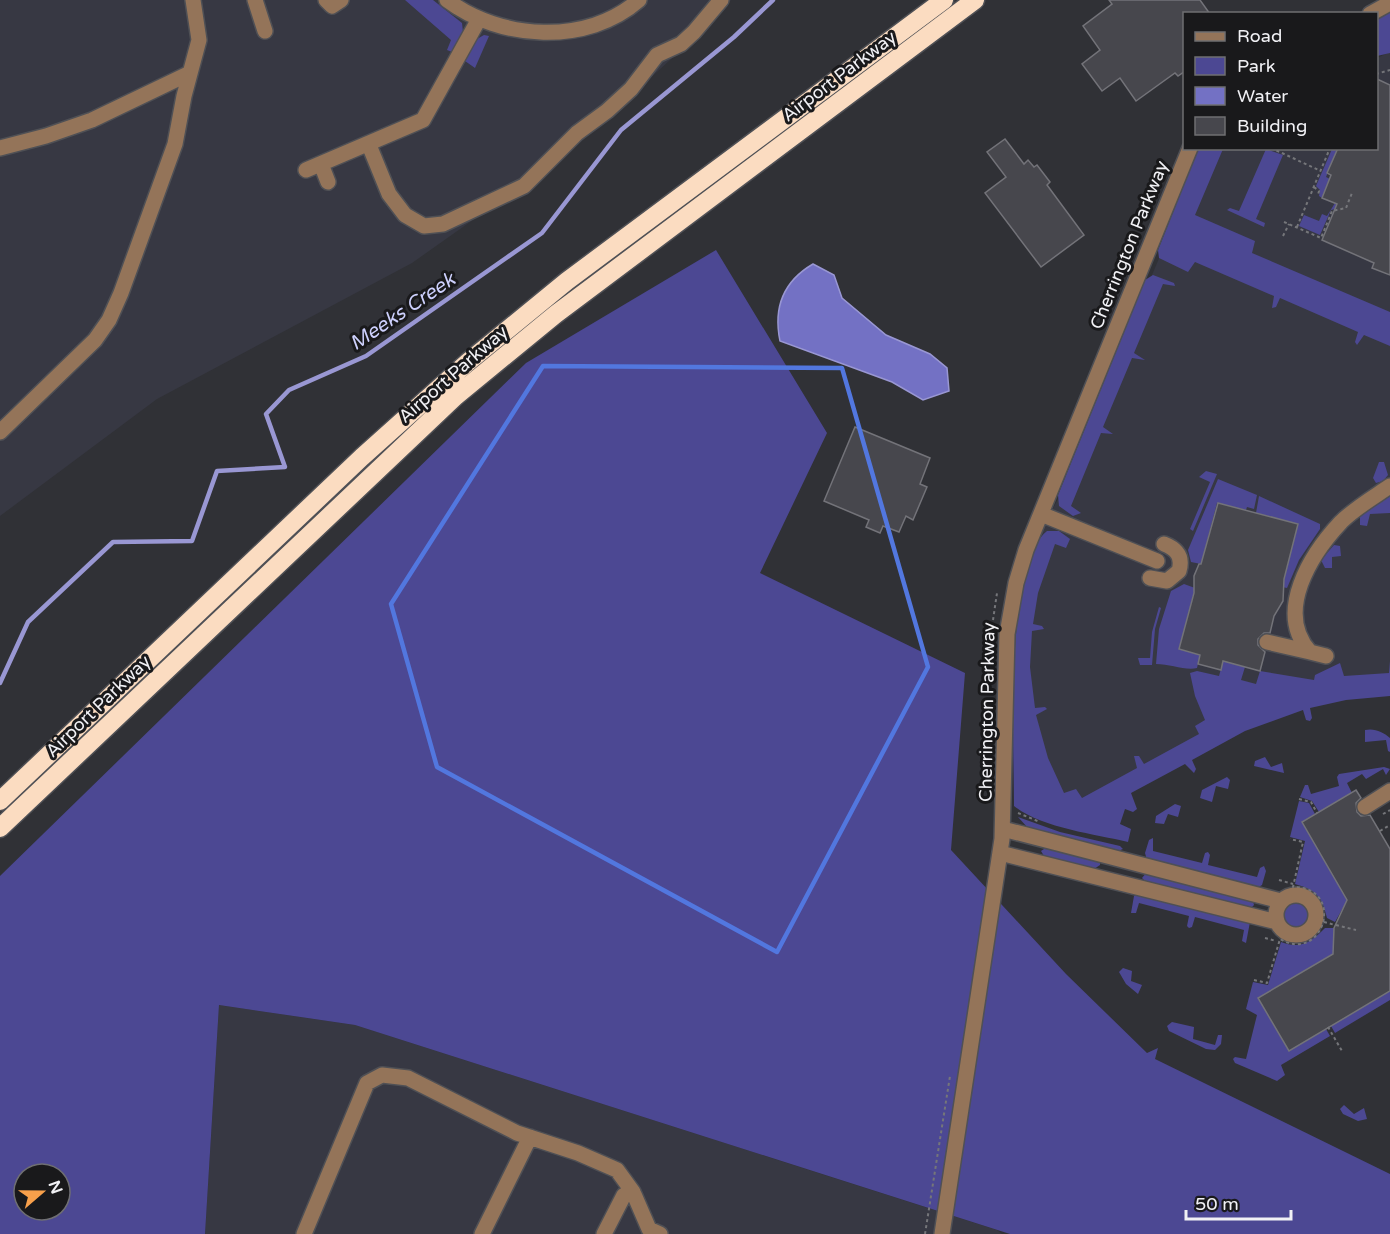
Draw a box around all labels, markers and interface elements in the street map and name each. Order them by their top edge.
legend [1183,12,1378,150]
text: Road [1237,25,1282,47]
street label: Airport Parkway [777,26,901,126]
text: Park [1237,55,1276,77]
text: Water [1237,85,1288,107]
text: Building [1237,115,1307,137]
street label: Cherrington Parkway [1085,157,1173,332]
water label: Meeks Creek [345,267,462,356]
street label: Airport Parkway [394,320,512,427]
street label: Cherrington Parkway [974,622,1000,802]
street label: Airport Parkway [41,650,155,762]
north arrow [12,1162,72,1222]
text: N [44,1178,67,1197]
scale bar [1186,1183,1291,1221]
text: 50 m [1195,1193,1239,1215]

